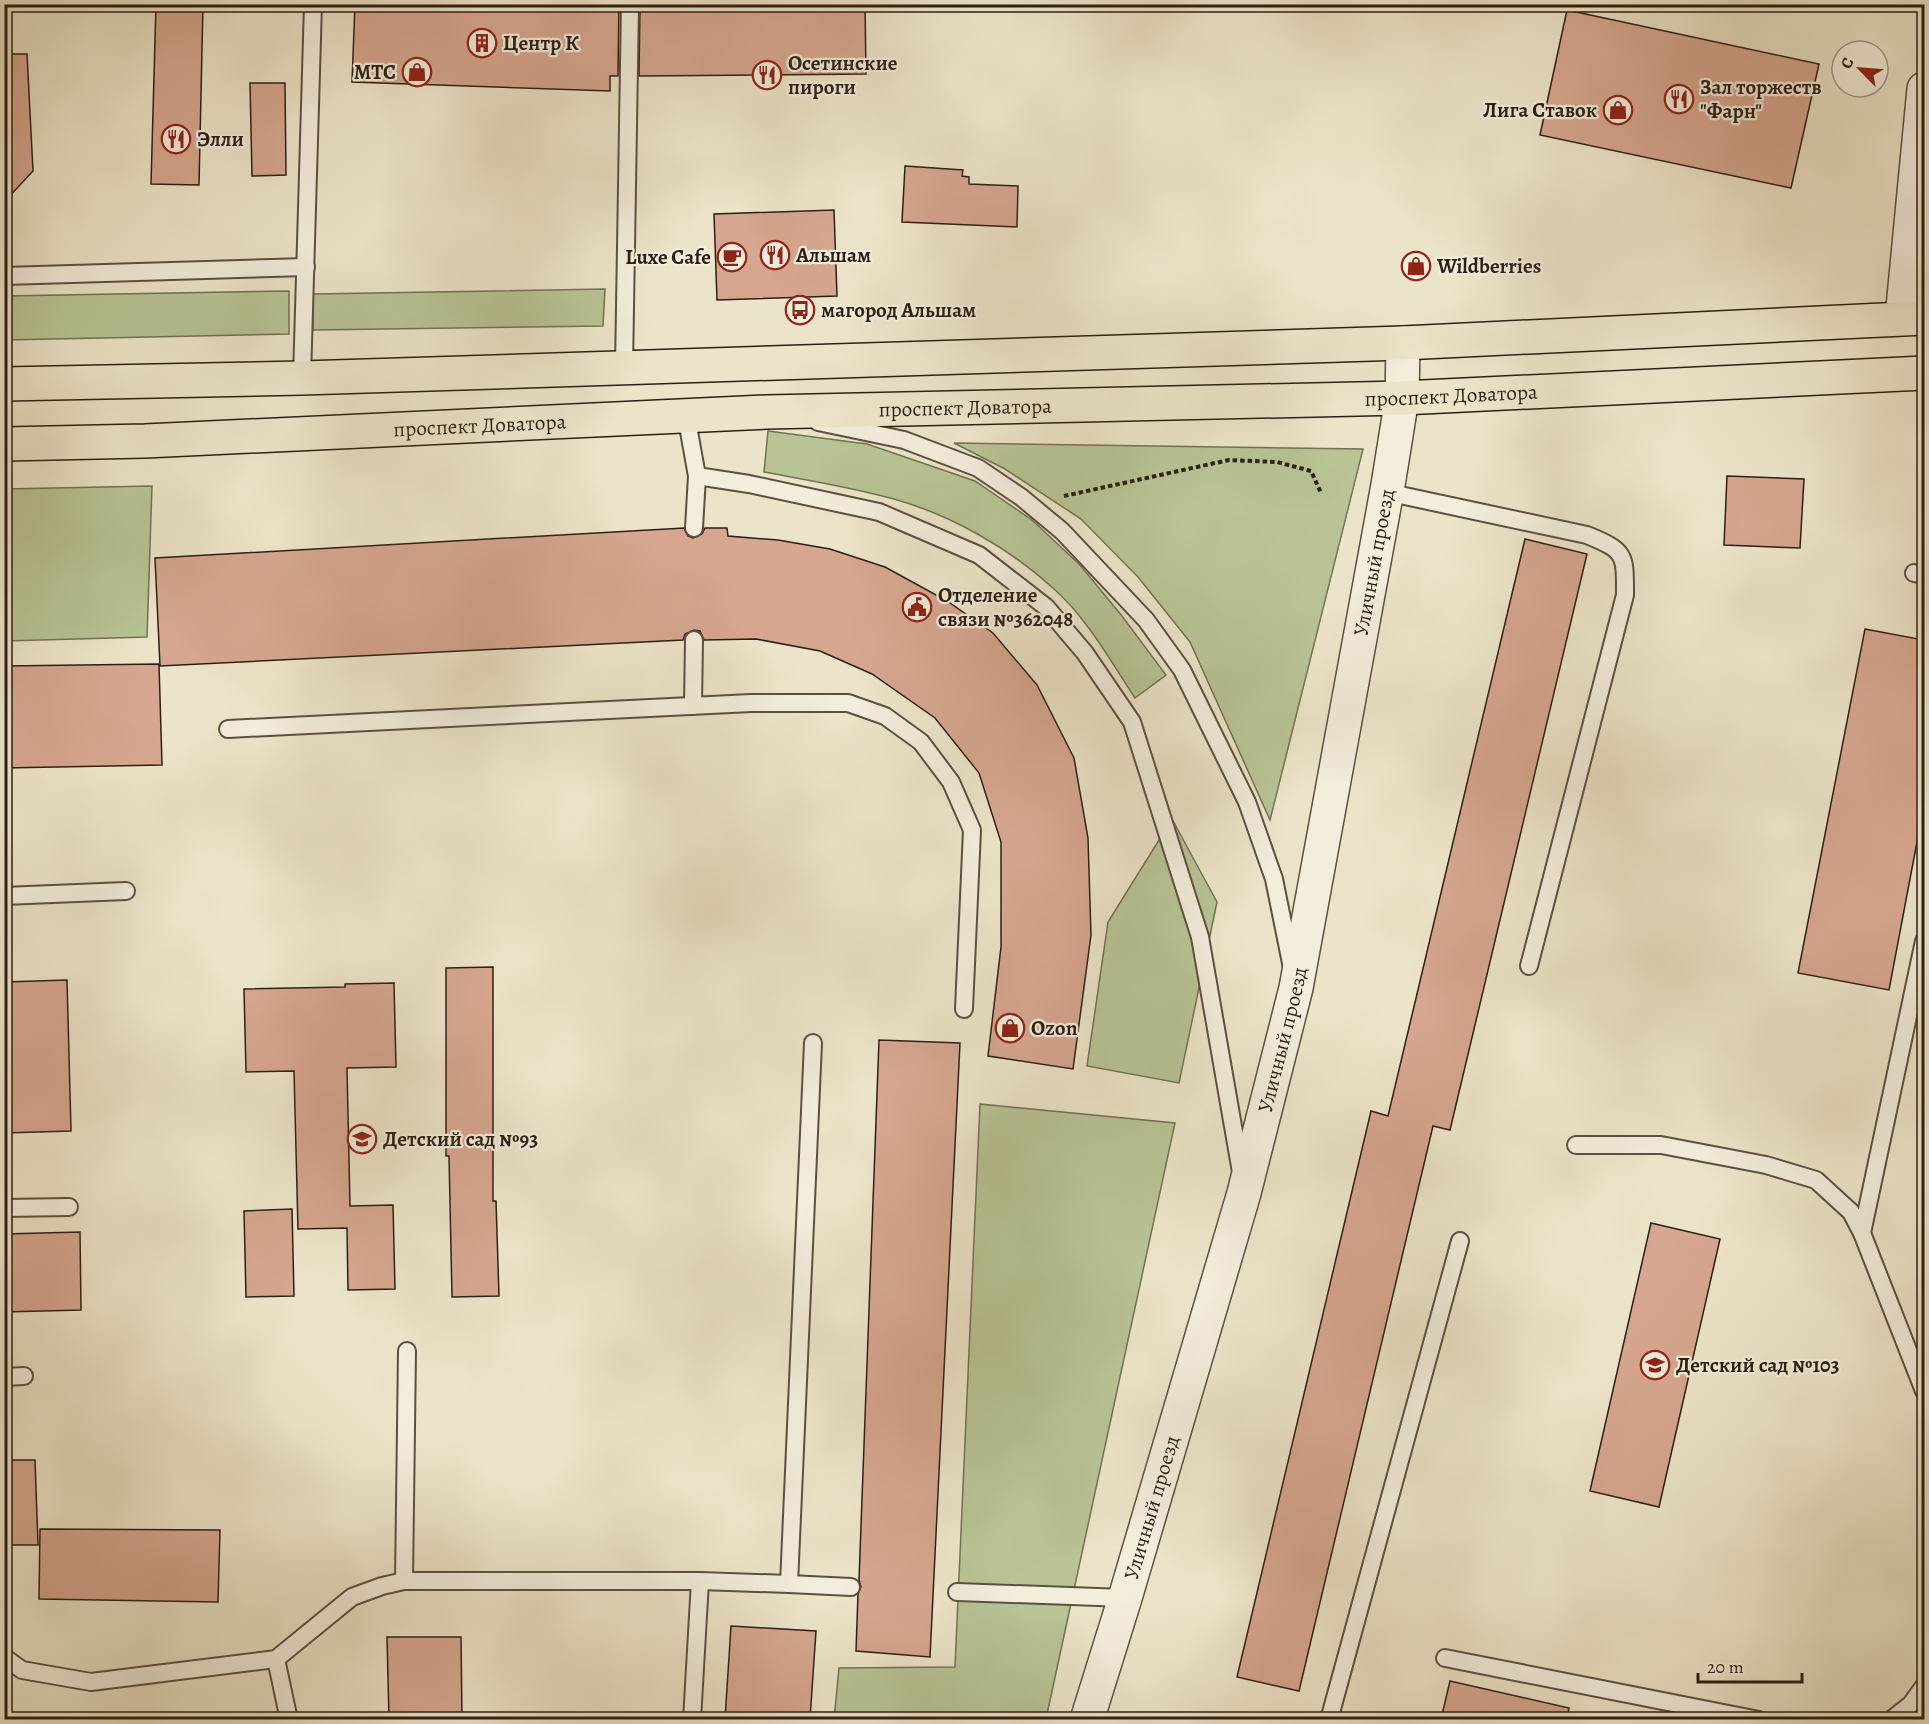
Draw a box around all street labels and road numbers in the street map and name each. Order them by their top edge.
street label: проспект Доватора [1364,378,1539,413]
street label: проспект Доватора [878,392,1052,424]
street label: проспект Доватора [393,407,567,443]
street label: Уличный проезд [1347,487,1401,638]
street label: Уличный проезд [1251,965,1314,1115]
street label: Уличный проезд [1117,1432,1186,1583]

